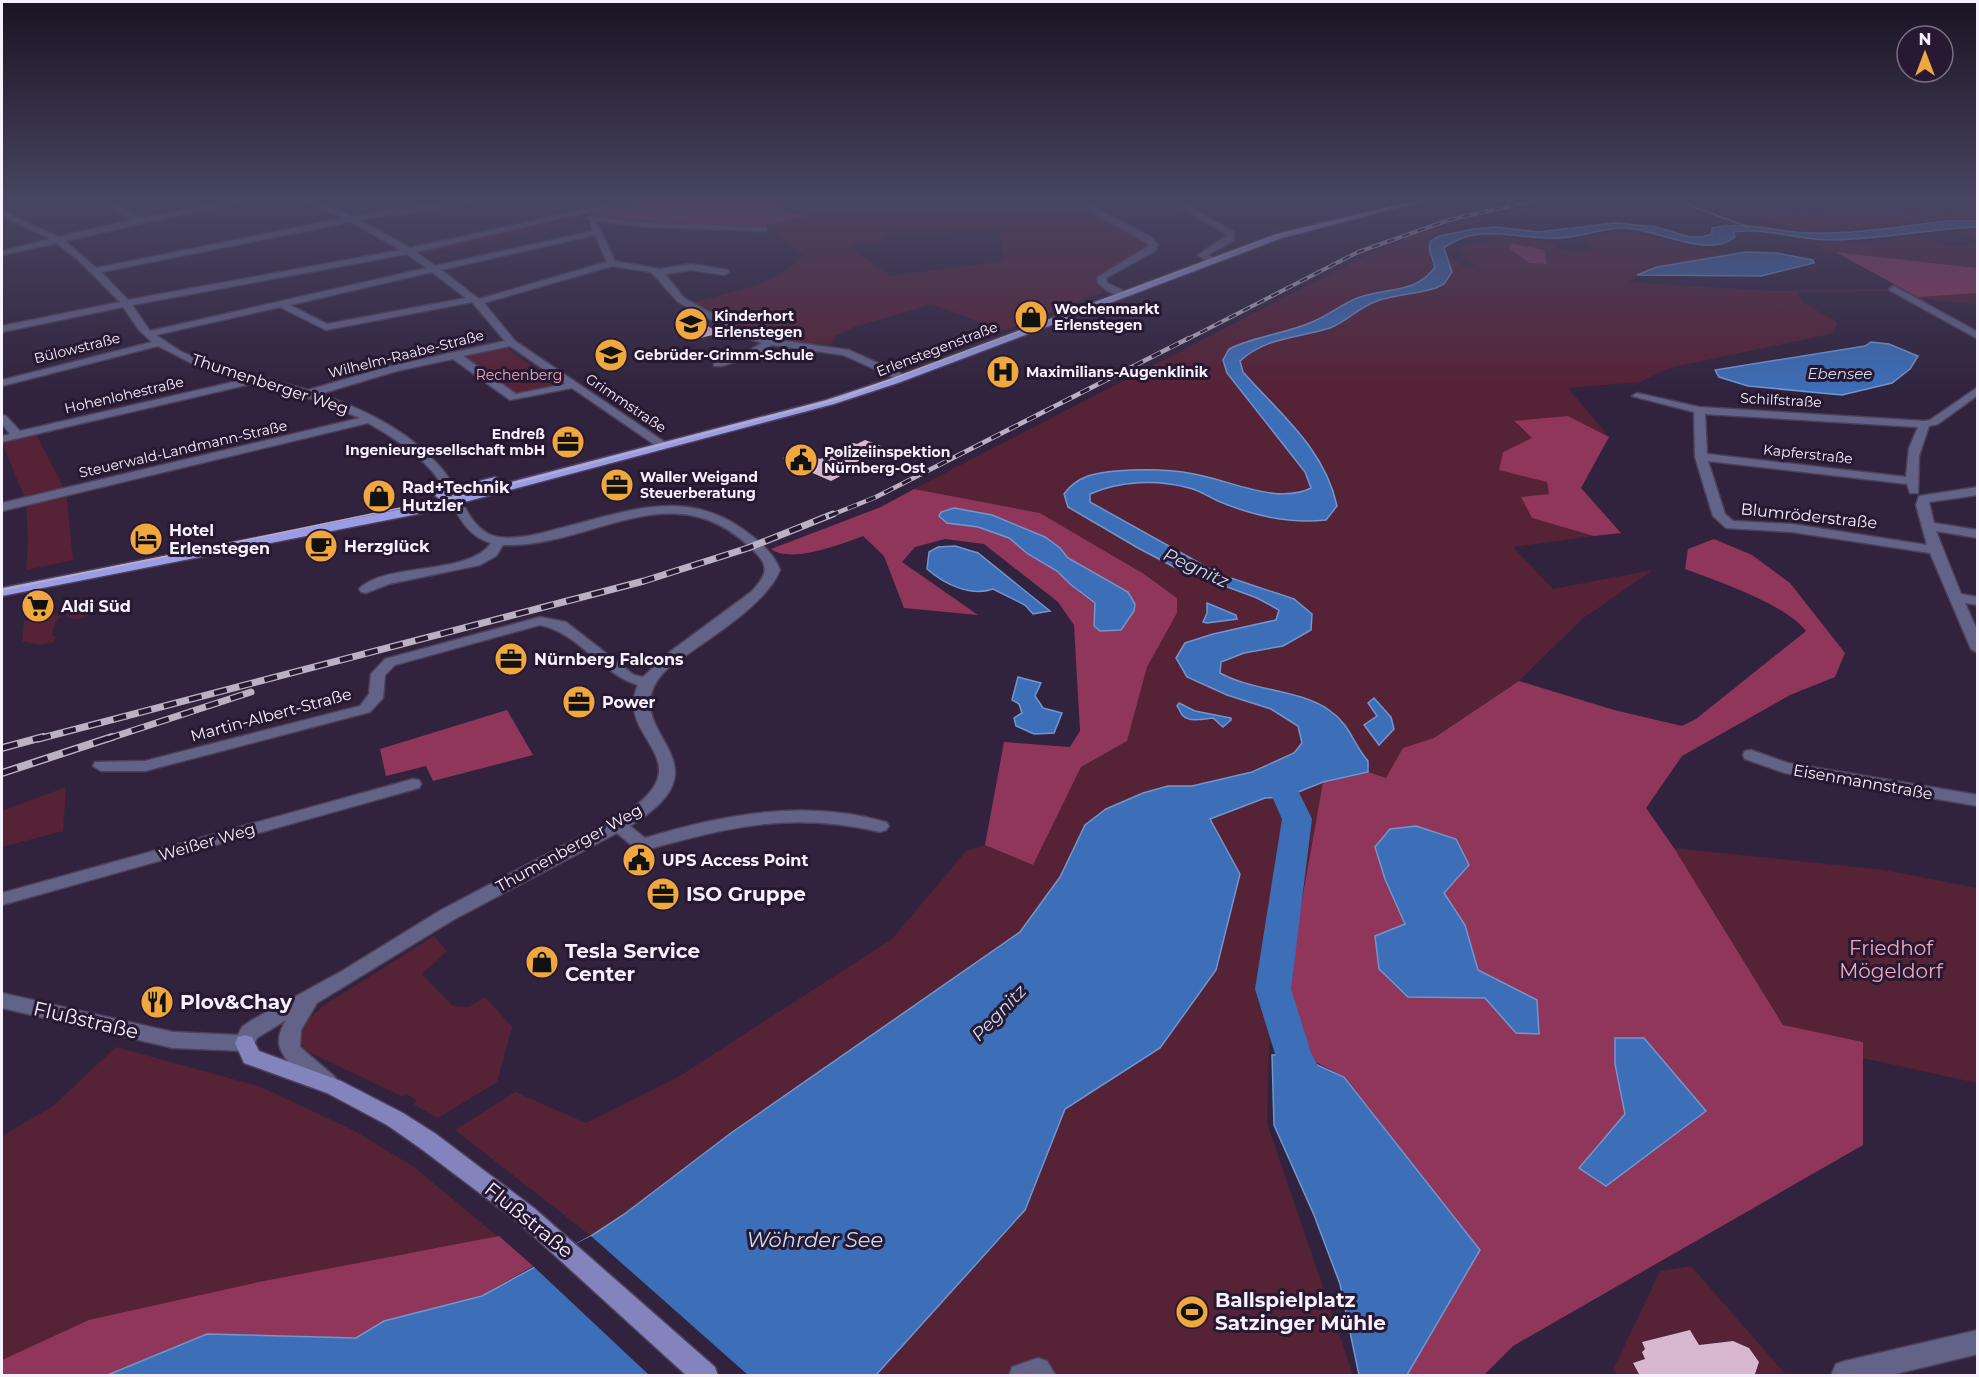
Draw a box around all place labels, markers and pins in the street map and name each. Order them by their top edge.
shop icon: Wochenmarkt Erlenstegen [1013,299,1049,335]
place label: Wochenmarkt Erlenstegen [1054,300,1160,334]
school or university icon: Kinderhort Erlenstegen [673,306,709,342]
place label: Kinderhort Erlenstegen [714,307,803,341]
school or university icon: Gebrüder-Grimm-Schule [593,337,629,373]
place label: Gebrüder-Grimm-Schule [634,346,814,364]
hospital icon: Maximilians-Augenklinik [985,354,1021,390]
place label: Maximilians-Augenklinik [1026,363,1209,381]
office icon: Endreß Ingenieurgesellschaft mbH [550,424,586,460]
place label: Endreß Ingenieurgesellschaft mbH [345,425,545,459]
public building icon: Polizeiinspektion Nürnberg-Ost [783,442,819,478]
place label: Polizeiinspektion Nürnberg-Ost [824,443,950,477]
office icon: Waller Weigand Steuerberatung [599,467,635,503]
place label: Waller Weigand Steuerberatung [640,468,758,502]
shop icon: Rad+Technik Hutzler [361,478,397,514]
place label: Rad+Technik Hutzler [402,478,510,515]
hotel icon: Hotel Erlenstegen [128,521,164,557]
place label: Hotel Erlenstegen [169,521,270,558]
cafe icon: Herzglück [303,528,339,564]
place label: Herzglück [344,537,430,556]
supermarket icon: Aldi Süd [20,588,56,624]
place label: Aldi Süd [60,597,131,616]
office icon: Nürnberg Falcons [493,641,529,677]
place label: Nürnberg Falcons [534,650,684,669]
office icon: Power [561,684,597,720]
place label: Power [602,693,656,712]
public building icon: UPS Access Point [621,842,657,878]
place label: UPS Access Point [662,851,808,870]
office icon: ISO Gruppe [645,876,681,912]
place label: ISO Gruppe [686,882,806,906]
place label: Tesla Service Center [565,939,700,986]
shop icon: Tesla Service Center [524,944,560,980]
restaurant icon: Plov&Chay [139,984,175,1020]
place label: Plov&Chay [180,990,293,1014]
place label: Ballspielplatz Satzinger Mühle [1215,1288,1386,1335]
sports icon: Ballspielplatz Satzinger Mühle [1174,1294,1210,1330]

